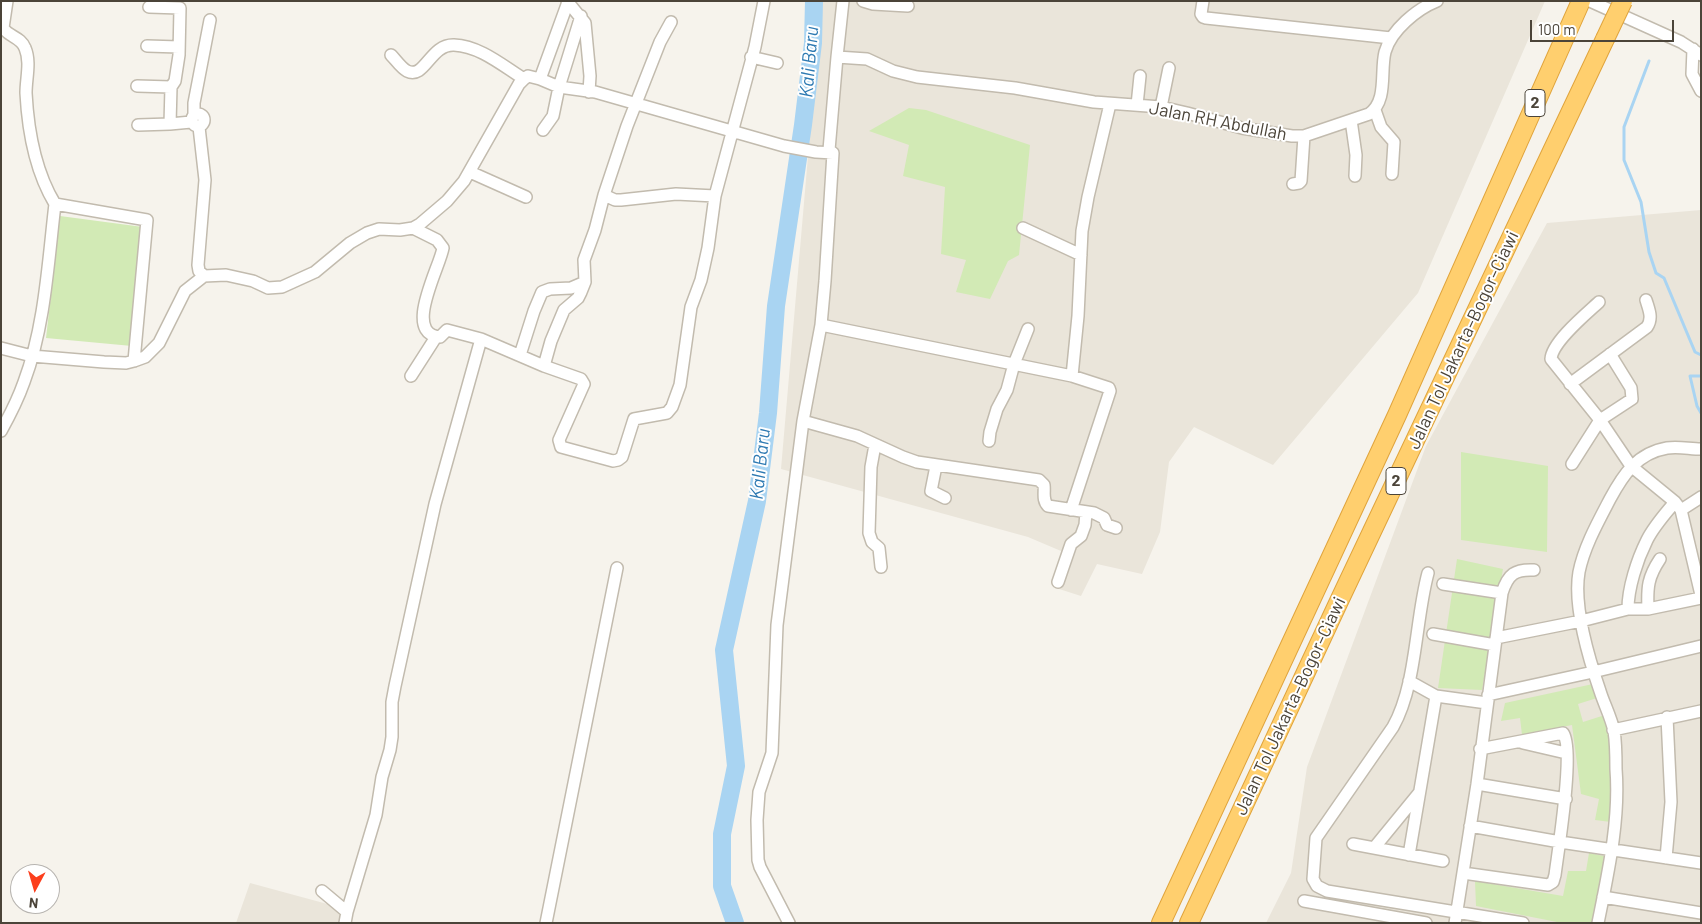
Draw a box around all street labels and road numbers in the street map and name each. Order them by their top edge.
road number: 2 [1525,90,1545,116]
street label: Jalan RH Abdullah [1147,97,1289,145]
street label: Jalan Tol Jakarta–Bogor–Ciawi [1403,227,1523,453]
road number: 2 [1386,468,1406,494]
street label: Jalan Tol Jakarta–Bogor–Ciawi [1230,593,1350,819]

